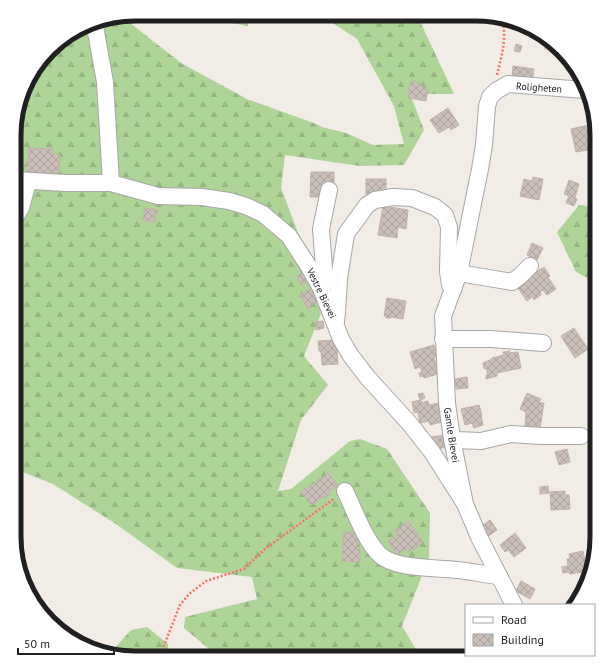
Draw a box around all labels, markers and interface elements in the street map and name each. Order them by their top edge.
street label: Roligheten [515,79,562,96]
street label: Vestre Bievei [303,265,339,321]
street label: Gamle Bievei [441,407,462,464]
legend [465,604,595,656]
text: Road [501,612,526,627]
scale bar [18,630,114,656]
text: Building [501,632,544,647]
text: 50 m [24,636,50,651]

